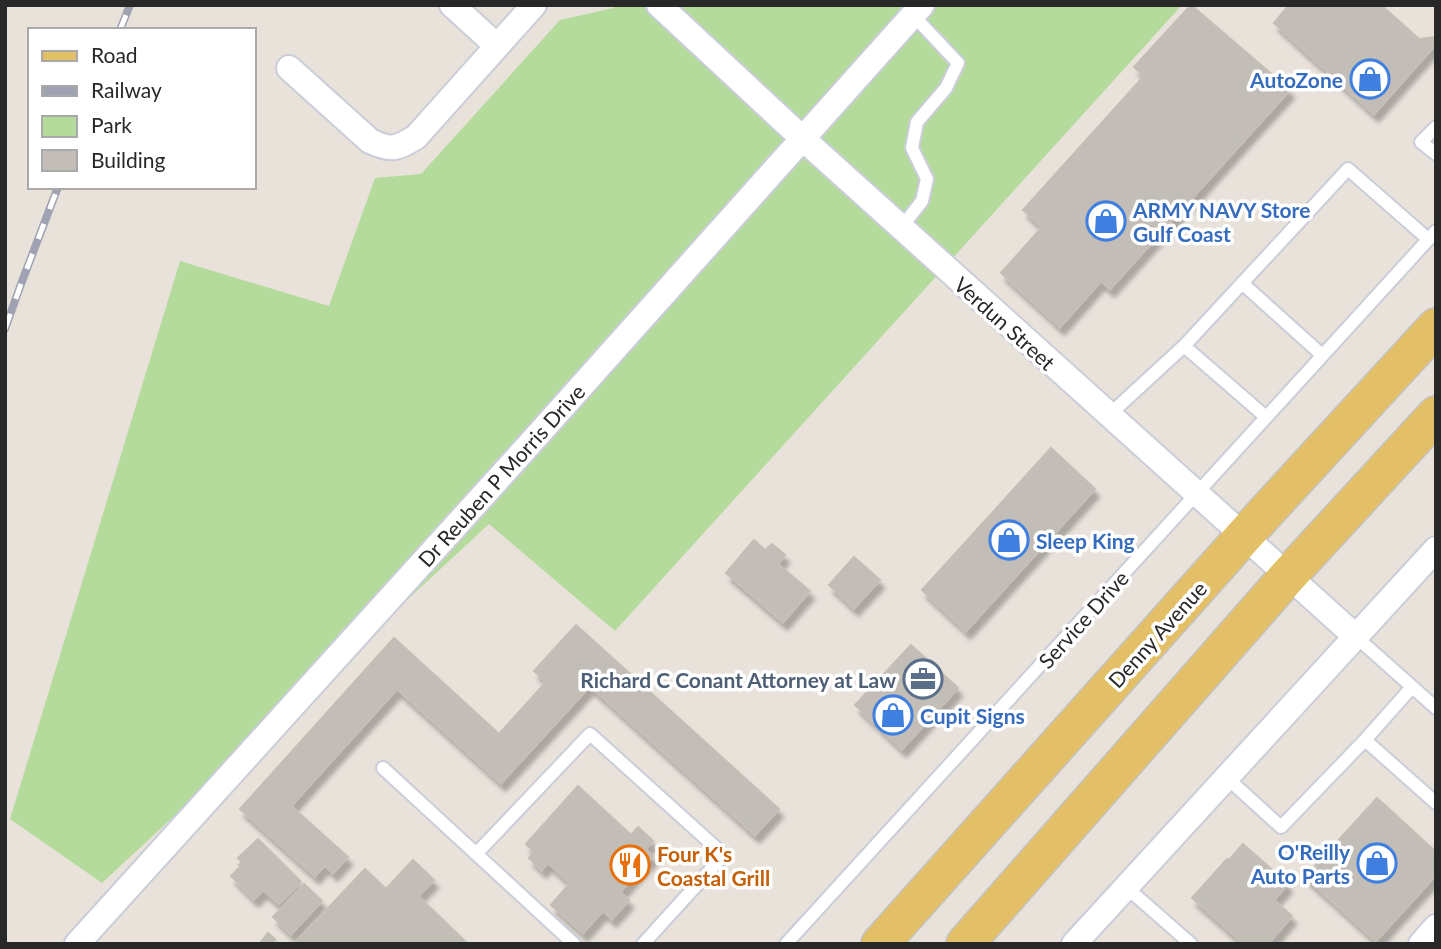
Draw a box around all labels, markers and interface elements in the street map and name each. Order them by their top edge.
legend [28,28,256,189]
text: Road [91,42,138,67]
shop icon: AutoZone [1349,58,1391,100]
place label: AutoZone [1249,67,1343,92]
text: Railway [91,77,162,102]
text: Park [91,112,132,137]
text: Building [91,147,166,172]
place label: ARMY NAVY Store Gulf Coast [1132,197,1310,246]
shop icon: ARMY NAVY Store Gulf Coast [1085,200,1127,242]
street label: Verdun Street [950,271,1061,375]
street label: Dr Reuben P Morris Drive [412,379,590,571]
shop icon: Sleep King [988,519,1030,561]
place label: Sleep King [1036,528,1135,553]
street label: Service Drive [1033,565,1133,673]
street label: Denny Avenue [1103,576,1211,692]
office icon: Richard C Conant Attorney at Law [902,658,944,700]
place label: Richard C Conant Attorney at Law [580,667,896,692]
shop icon: Cupit Signs [872,694,914,736]
place label: Cupit Signs [920,703,1025,728]
place label: O'Reilly Auto Parts [1250,839,1351,888]
place label: Four K's Coastal Grill [657,841,770,890]
shop icon: O'Reilly Auto Parts [1356,842,1398,884]
restaurant icon: Four K's Coastal Grill [609,844,651,886]

